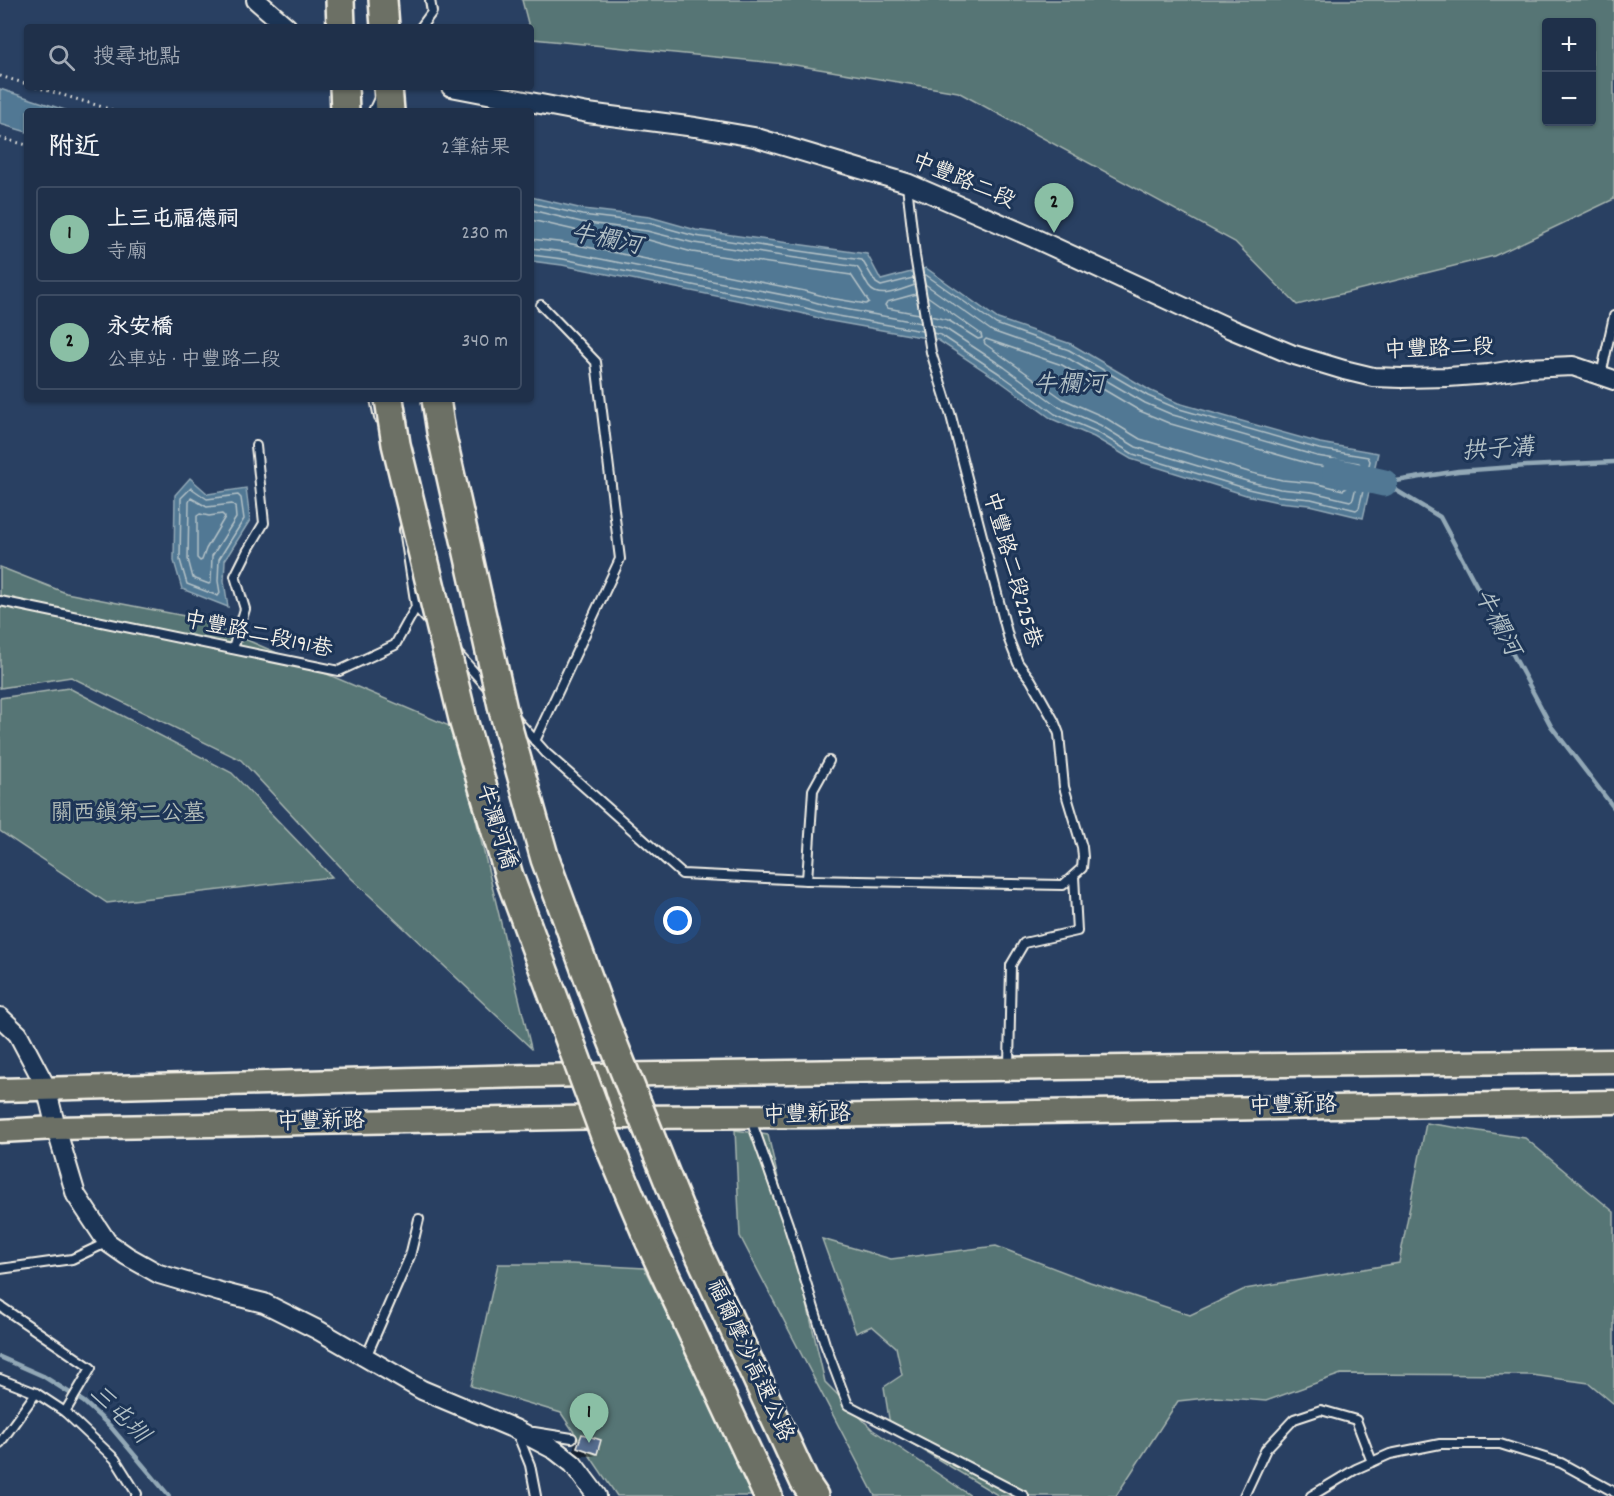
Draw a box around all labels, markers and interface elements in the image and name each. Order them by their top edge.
map controls [1542,18,1596,126]
button: + [1542,18,1596,72]
search box [24,24,534,90]
icon: search [45,41,78,74]
text: 搜尋地點 [93,43,181,74]
button: − [1542,72,1596,126]
text: 附近 [48,130,100,167]
text: 2筆結果 [441,135,510,163]
street label: 中豐路二段 [906,146,1020,218]
pin: 2 [1034,184,1074,233]
text: 上三屯福德祠 [107,205,239,236]
water label: 牛欄河 [567,217,649,265]
text: 1 [67,220,72,248]
text: 230 m [461,220,508,248]
text: 寺廟 [107,239,147,267]
text: 永安橋 [107,313,173,344]
text: 2 [65,328,74,356]
text: 340 m [462,328,508,356]
street label: 中豐路二段 [1383,333,1495,367]
text: 公車站 · 中豐路二段 [107,347,281,375]
water label: 牛欄河 [1033,369,1109,403]
water label: 拱子溝 [1461,431,1537,470]
street label: 中豐路二段225巷 [974,488,1048,652]
water label: 牛欄河 [1464,583,1530,666]
street label: 中豐路二段191巷 [181,605,335,667]
street label: 牛瀾河橋 [467,780,523,874]
park label: 關西鎮第二公墓 [51,799,205,830]
your location [663,906,692,935]
street label: 中豐新路 [1249,1091,1337,1123]
street label: 中豐新路 [763,1100,851,1132]
street label: 中豐新路 [277,1107,365,1139]
street label: 福爾摩沙高速公路 [698,1275,800,1447]
water label: 三屯圳 [80,1378,158,1454]
pin: 1 [570,1394,608,1443]

